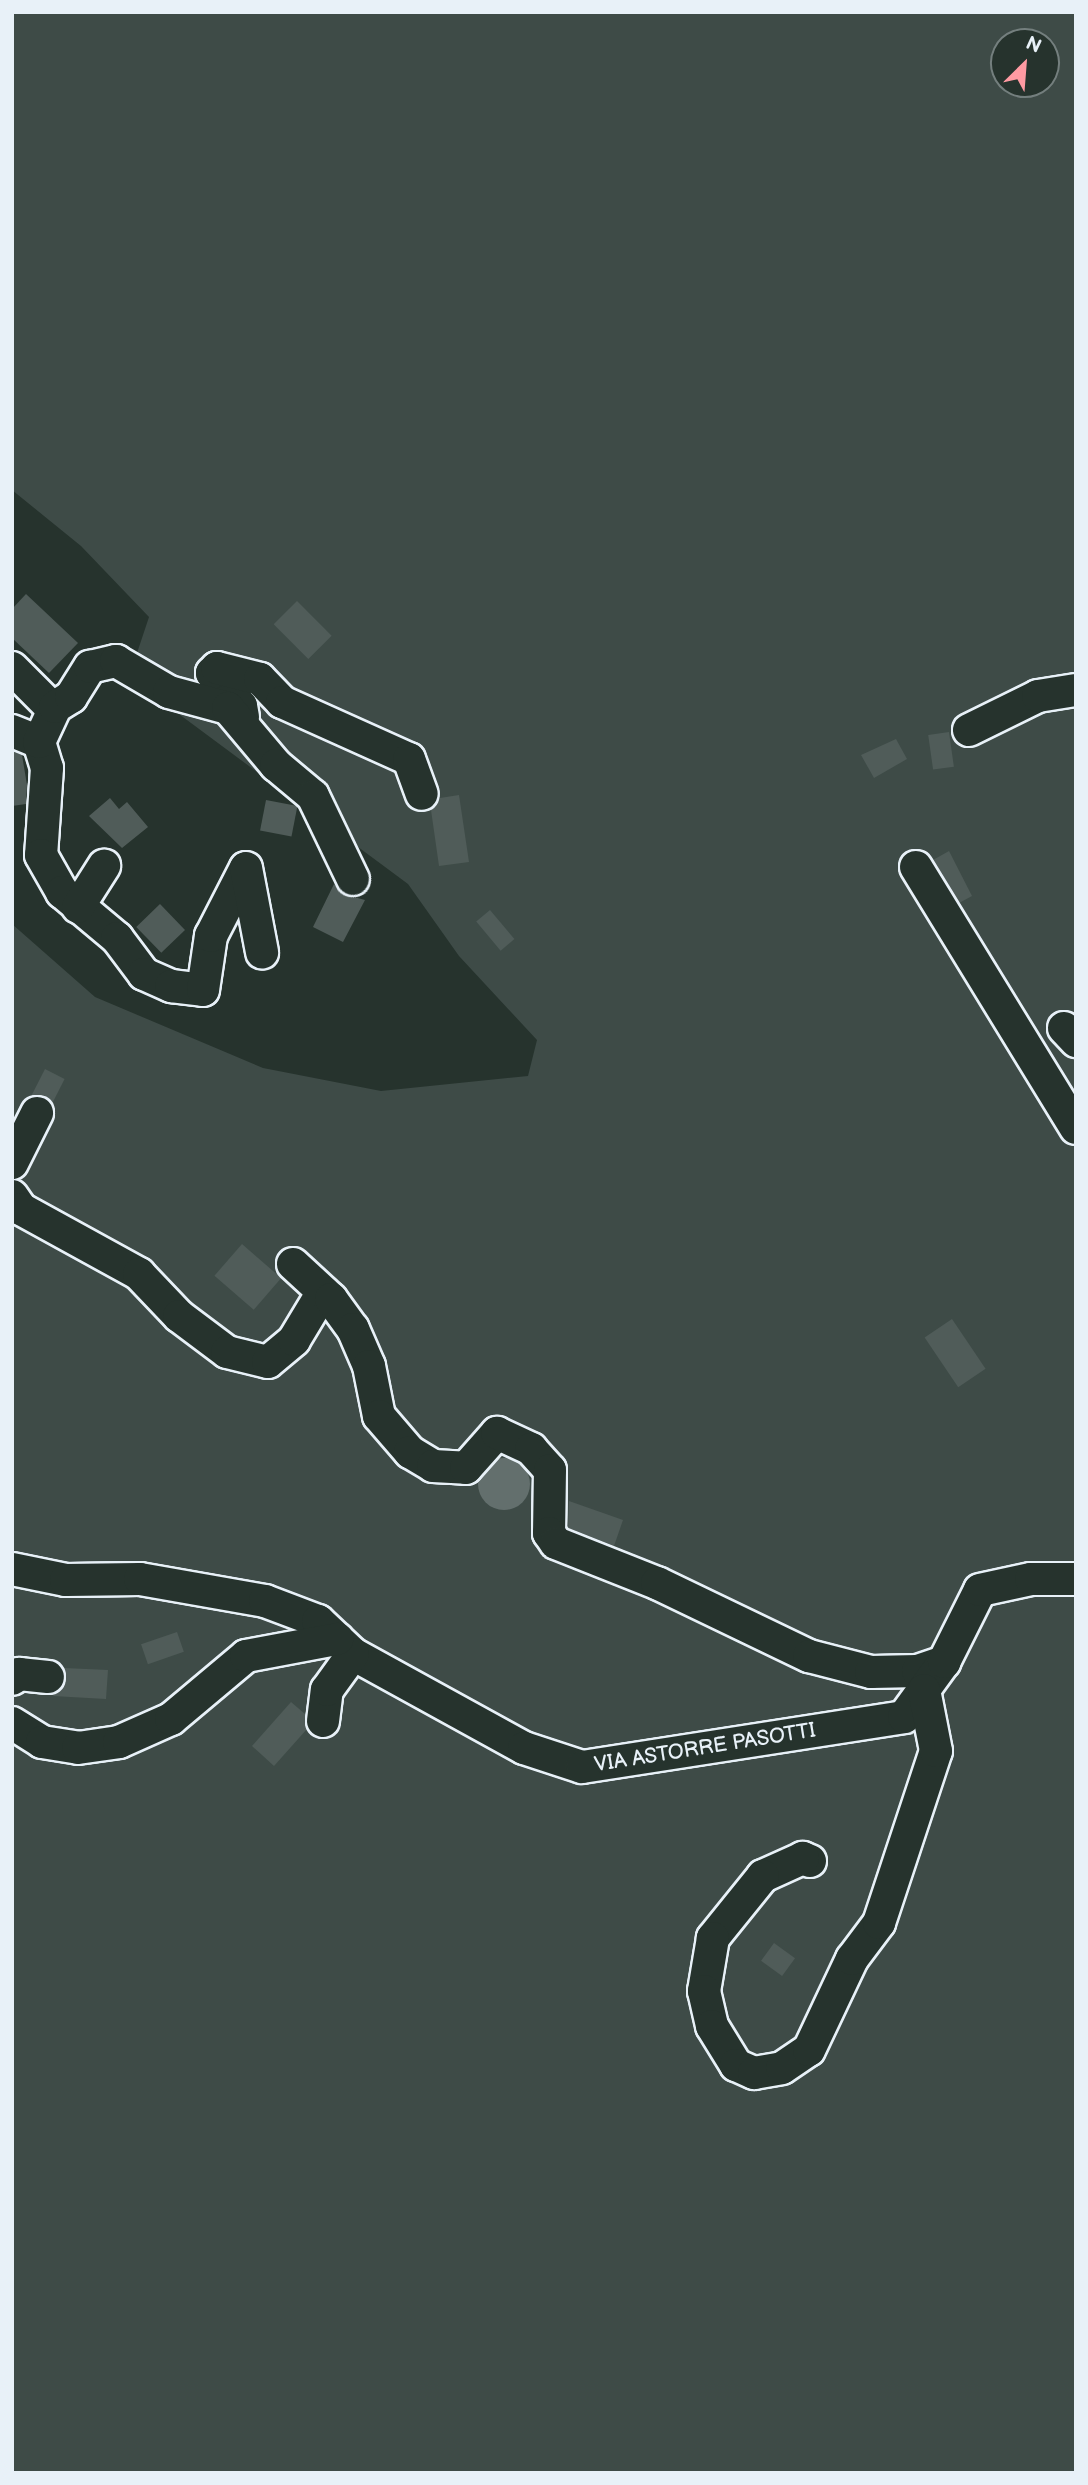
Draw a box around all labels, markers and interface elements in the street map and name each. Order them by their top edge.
north arrow [990,28,1060,98]
text: N [1022,32,1045,59]
street label: VIA ASTORRE PASOTTI [592,1718,818,1778]

